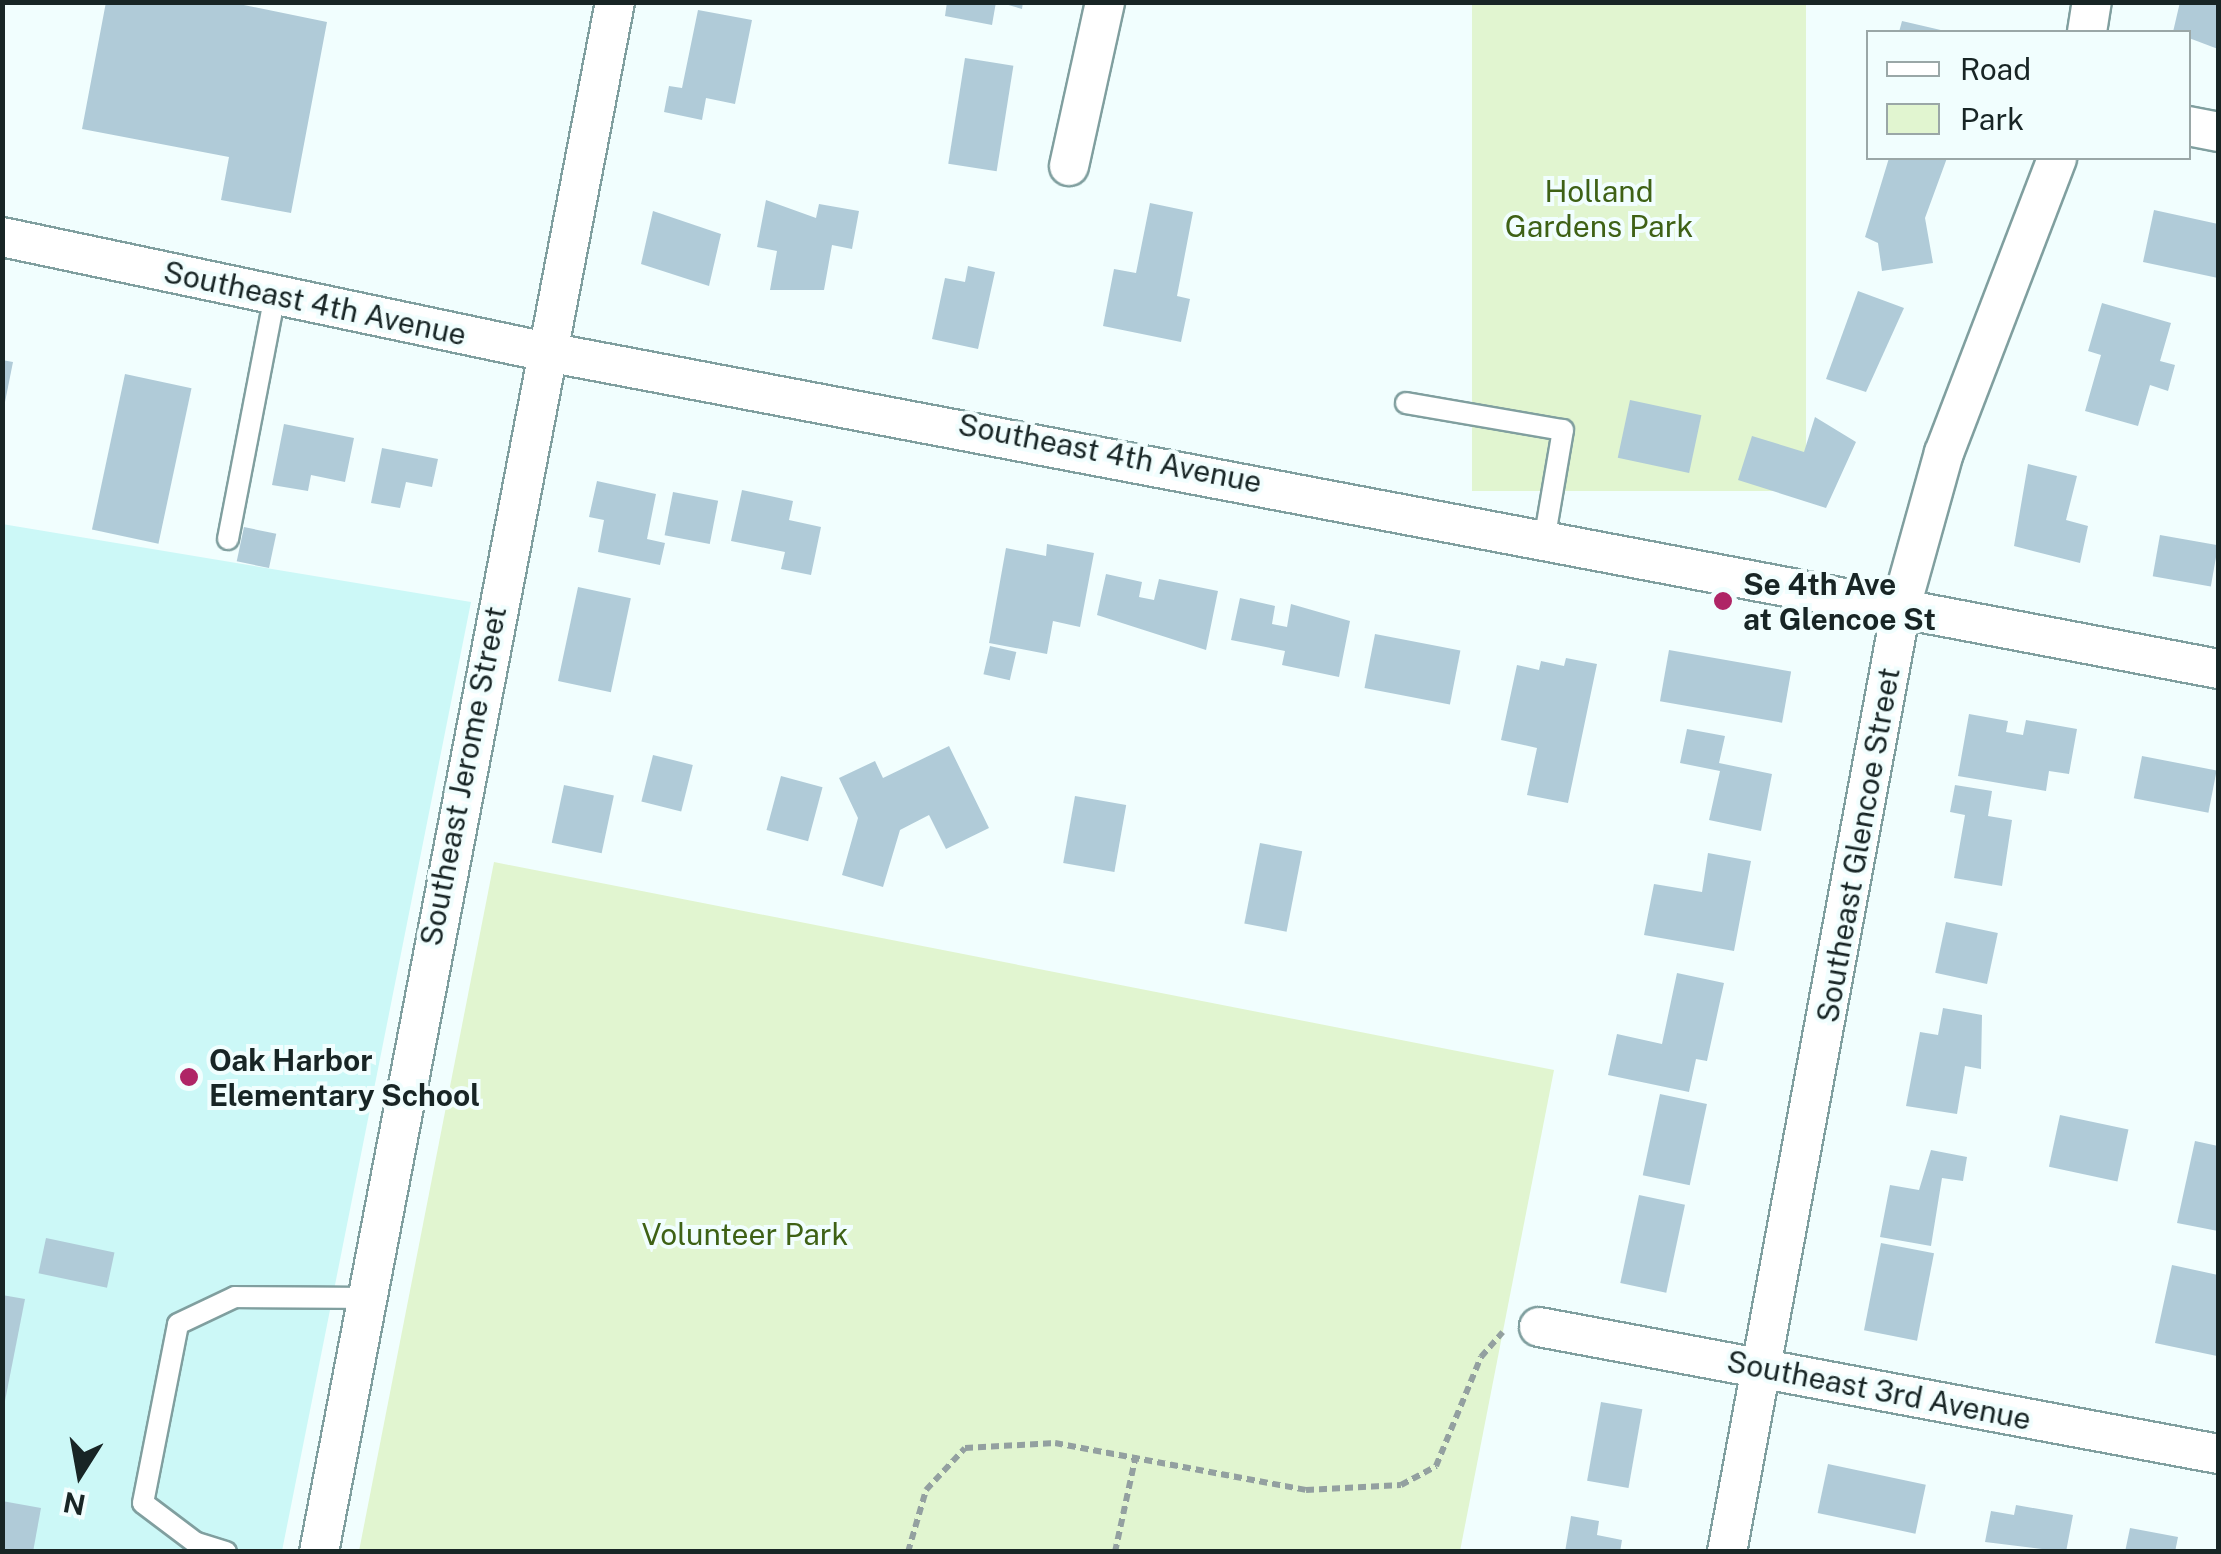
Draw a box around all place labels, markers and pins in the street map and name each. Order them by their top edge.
place label: Se 4th Ave at Glencoe St [1743,566,1936,636]
marker: Se 4th Ave at Glencoe St [1712,590,1734,612]
place label: Oak Harbor Elementary School [209,1042,480,1112]
marker: Oak Harbor Elementary School [178,1066,200,1088]

